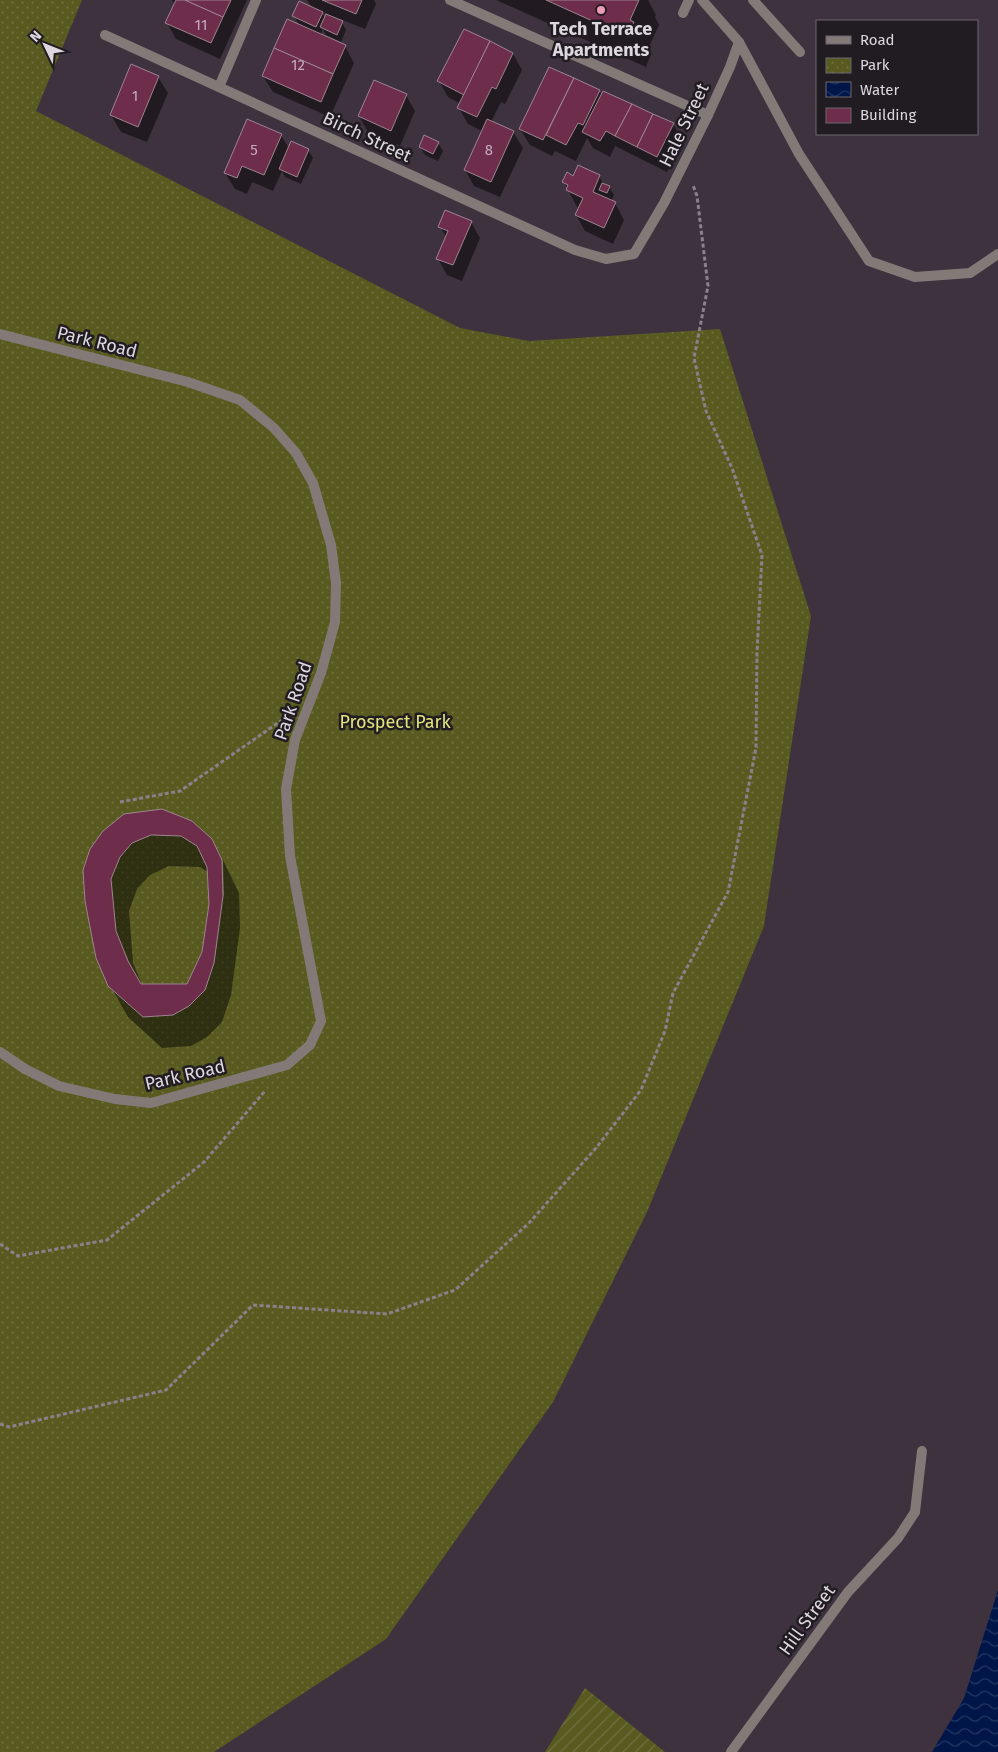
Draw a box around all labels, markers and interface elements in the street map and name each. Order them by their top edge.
marker: Tech Terrace Apartments [595,4,607,16]
house number: 11 [195,16,207,34]
place label: Tech Terrace Apartments [550,18,652,61]
north arrow [20,20,70,70]
legend [816,20,978,135]
text: N [26,27,45,46]
text: Road [860,31,895,49]
house number: 12 [291,56,305,74]
text: Park [860,56,890,74]
street label: Hale Street [654,79,714,170]
text: Water [860,81,899,99]
house number: 1 [132,87,138,105]
text: Building [860,106,916,124]
street label: Birch Street [319,107,415,167]
house number: 5 [250,141,258,159]
house number: 8 [485,141,493,159]
street label: Park Road [55,321,139,363]
street label: Park Road [269,659,317,743]
park label: Prospect Park [339,711,451,733]
street label: Park Road [143,1055,227,1095]
street label: Hill Street [774,1580,840,1659]

